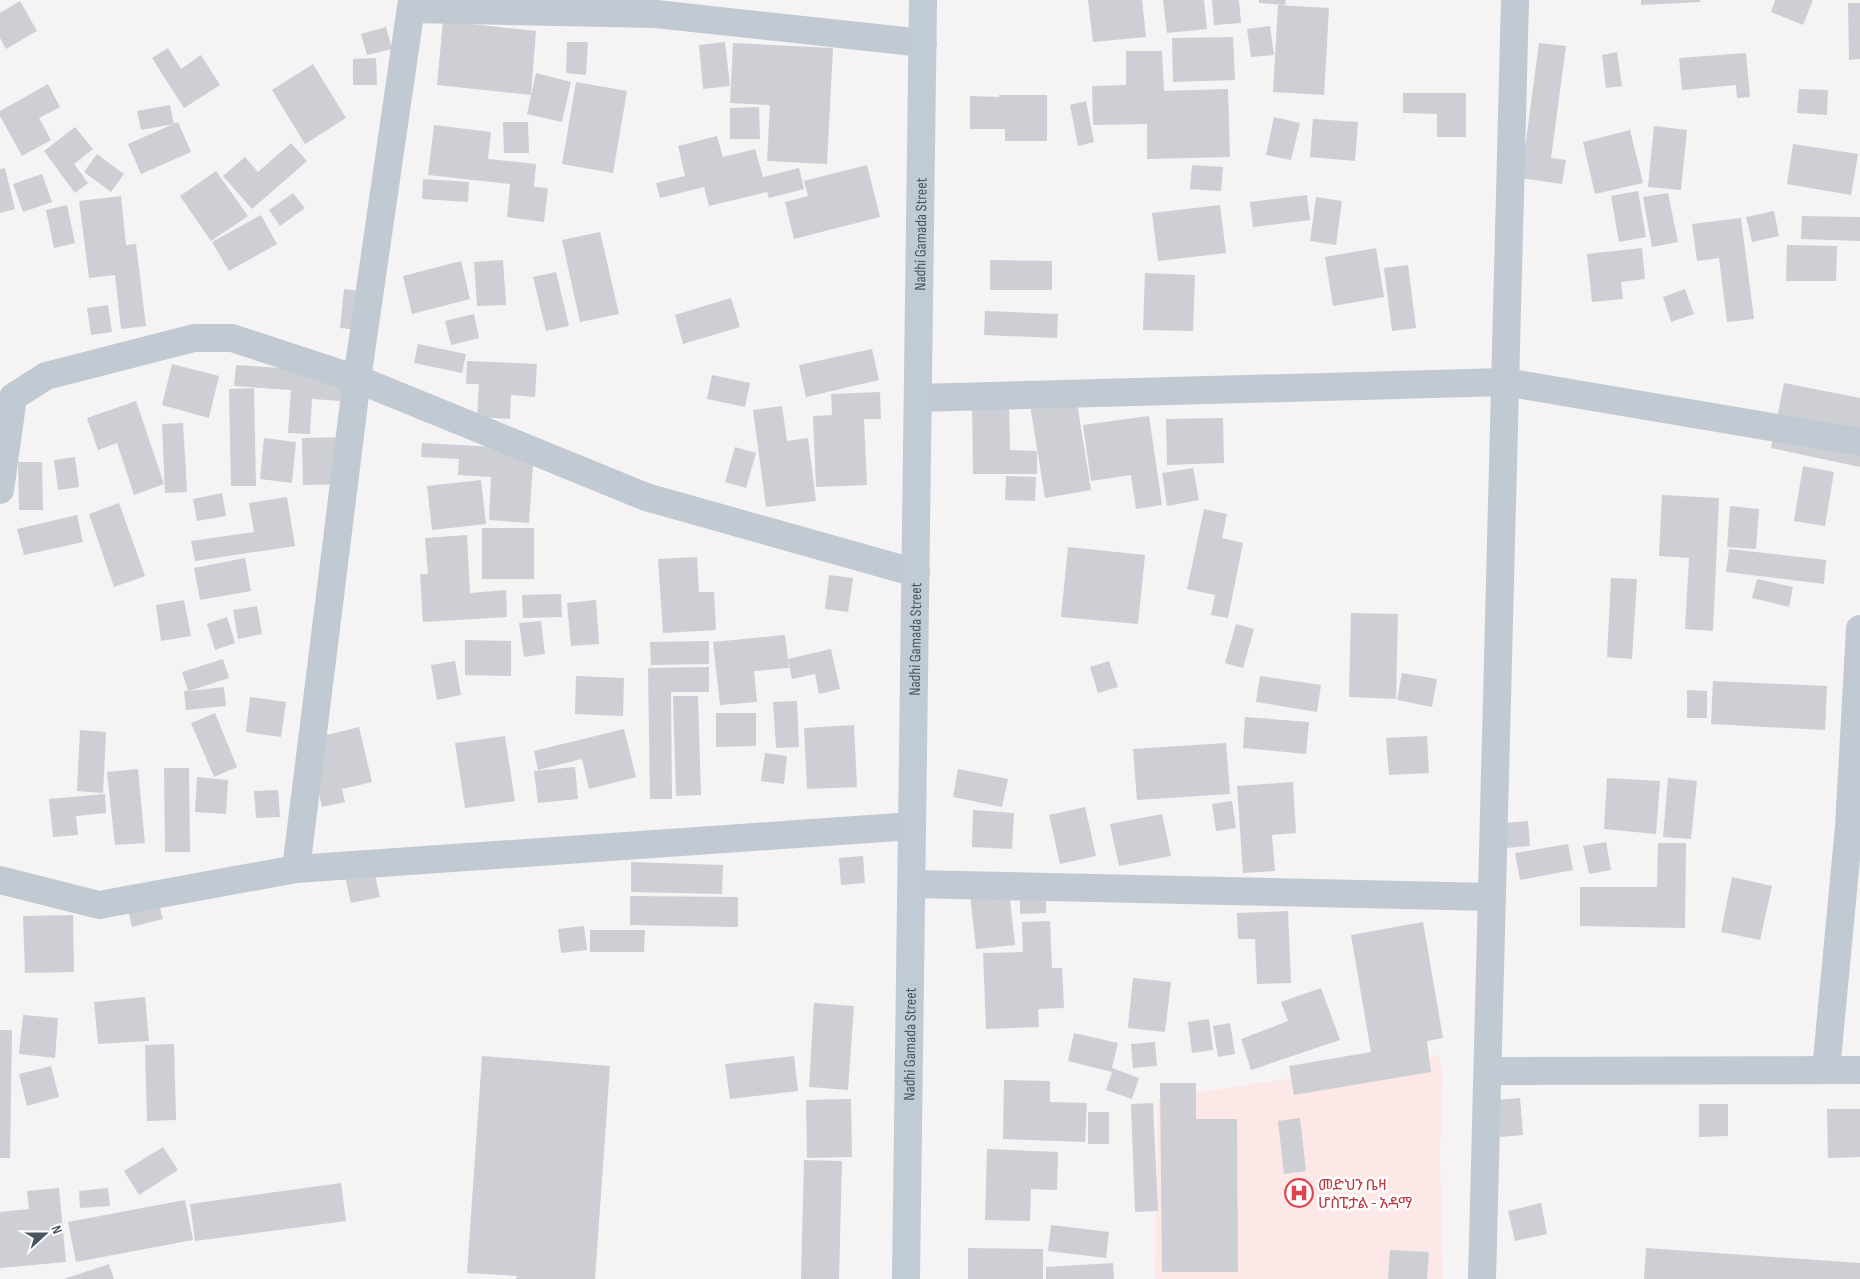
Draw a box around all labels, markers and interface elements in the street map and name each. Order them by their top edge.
street label: Nadhi Gamada Street [911,177,932,291]
street label: Nadhi Gamada Street [906,582,926,696]
street label: Nadhi Gamada Street [900,987,921,1101]
place label: መድህን ቤዛ ሆስፒታል - አዳማ [1318,1176,1412,1213]
hospital icon: መድህን ቤዛ ሆስፒታል - አዳማ [1284,1178,1314,1208]
north arrow [20,1209,70,1259]
text: N [47,1223,66,1236]

